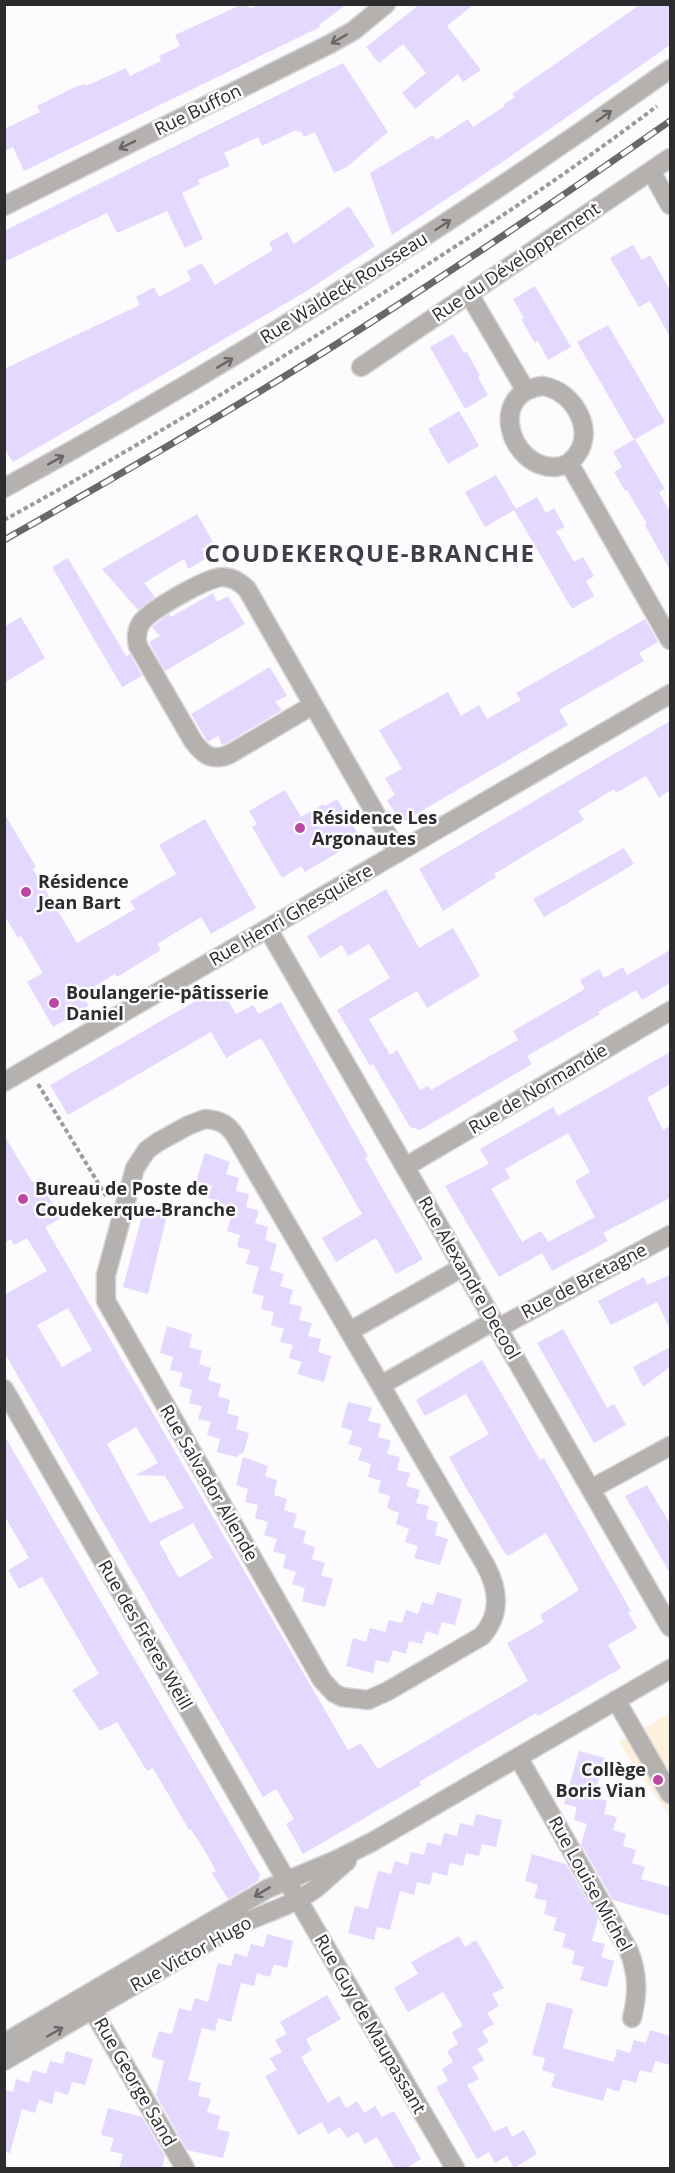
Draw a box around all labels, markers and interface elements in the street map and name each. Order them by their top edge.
one-way arrow [331,33,348,45]
street label: Rue Buffon [150,78,245,140]
one-way arrow [596,110,612,122]
one-way arrow [119,140,137,151]
street label: Rue du Développement [427,196,604,326]
one-way arrow [434,219,451,231]
street label: Rue Waldeck Rousseau [255,226,432,349]
one-way arrow [216,356,233,368]
one-way arrow [47,454,64,466]
district label: COUDEKERQUE-BRANCHE [204,536,536,569]
place label: Résidence Les Argonautes [312,805,437,850]
marker: Résidence Les Argonautes [293,821,307,835]
street label: Rue Henri Ghesquière [204,858,377,971]
place label: Résidence Jean Bart [36,869,129,914]
marker: Résidence Jean Bart [19,885,33,899]
place label: Boulangerie-pâtisserie Daniel [66,980,269,1025]
marker: Boulangerie-pâtisserie Daniel [47,996,61,1010]
street label: Rue de Normandie [464,1037,611,1139]
place label: Bureau de Poste de Coudekerque-Branche [35,1176,236,1221]
marker: Bureau de Poste de Coudekerque-Branche [16,1192,30,1206]
street label: Rue Alexandre Decool [413,1192,526,1363]
street label: Rue de Bretagne [516,1237,651,1323]
street label: Rue Salvador Allende [155,1400,264,1565]
street label: Rue des Frères Weill [93,1555,199,1714]
place label: Collège Boris Vian [556,1757,646,1802]
marker: Collège Boris Vian [651,1773,665,1787]
street label: Rue Louise Michel [544,1812,638,1955]
one-way arrow [254,1887,271,1899]
street label: Rue Victor Hugo [126,1910,255,1996]
street label: Rue Guy de Maupassant [310,1929,432,2118]
street label: Rue George Sand [89,2013,182,2150]
one-way arrow [46,2025,63,2037]

